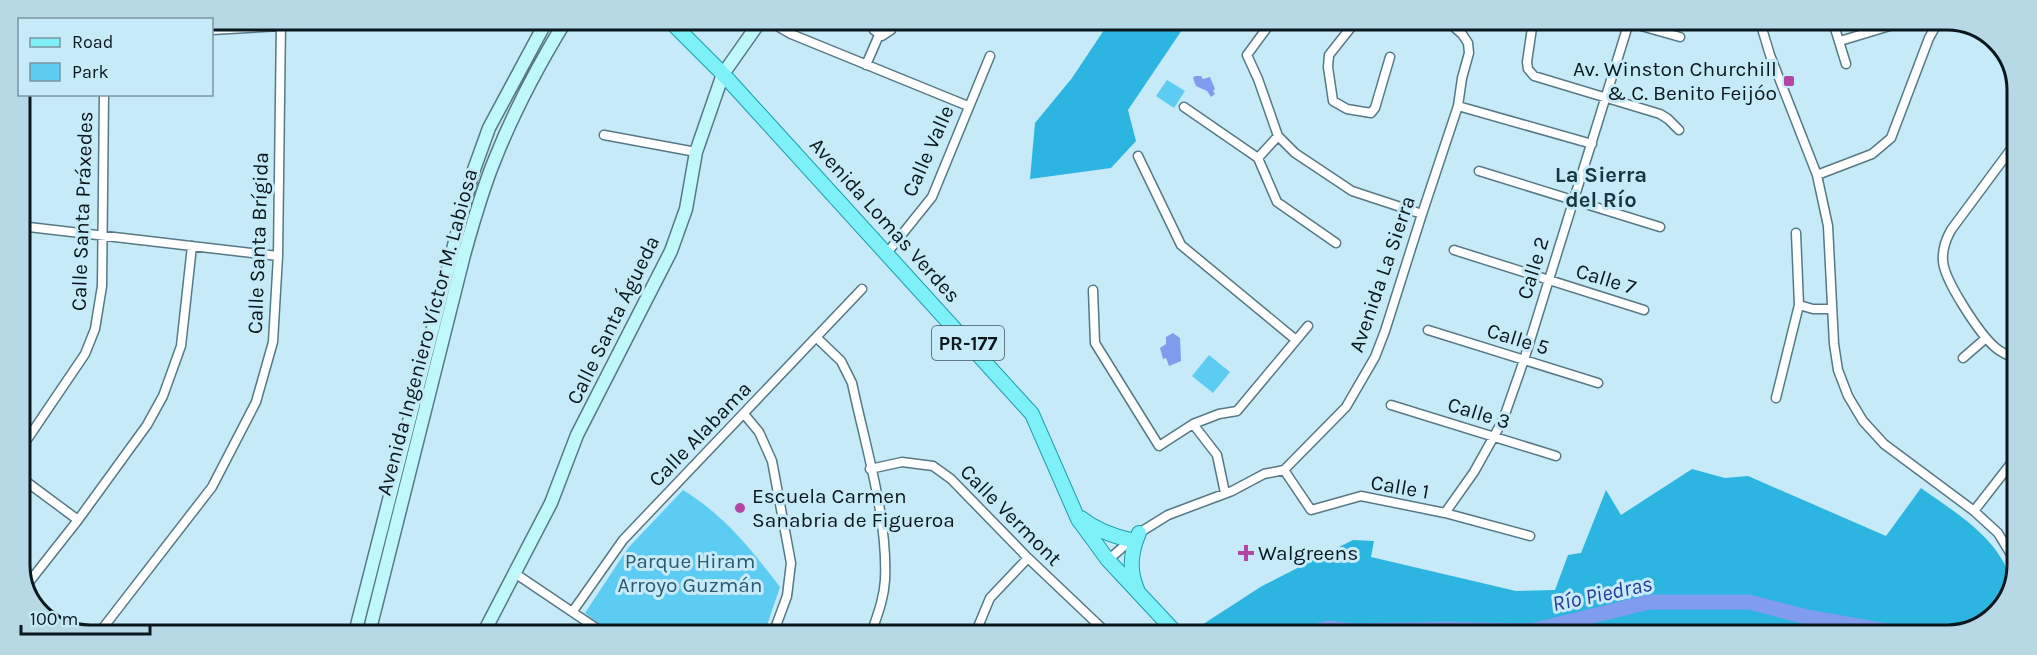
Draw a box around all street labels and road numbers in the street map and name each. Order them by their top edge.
street label: Calle Valle [897,102,959,200]
street label: Calle Santa Práxedes [67,111,97,311]
street label: Avenida Lomas Verdes [805,133,965,307]
street label: Calle Santa Brígida [243,151,273,335]
street label: Avenida Ingeniero Víctor M. Labiosa [372,166,482,498]
street label: Avenida La Sierra [1344,193,1420,355]
street label: Calle Santa Águeda [562,232,664,408]
street label: Calle 2 [1512,234,1554,302]
street label: Calle 7 [1573,258,1639,300]
street label: Calle 5 [1484,318,1552,360]
road number: PR-177 [932,326,1004,360]
street label: Calle Alabama [644,377,756,491]
street label: Calle 3 [1445,392,1513,434]
street label: Calle Vermont [955,459,1067,571]
street label: Calle 1 [1369,470,1431,504]

